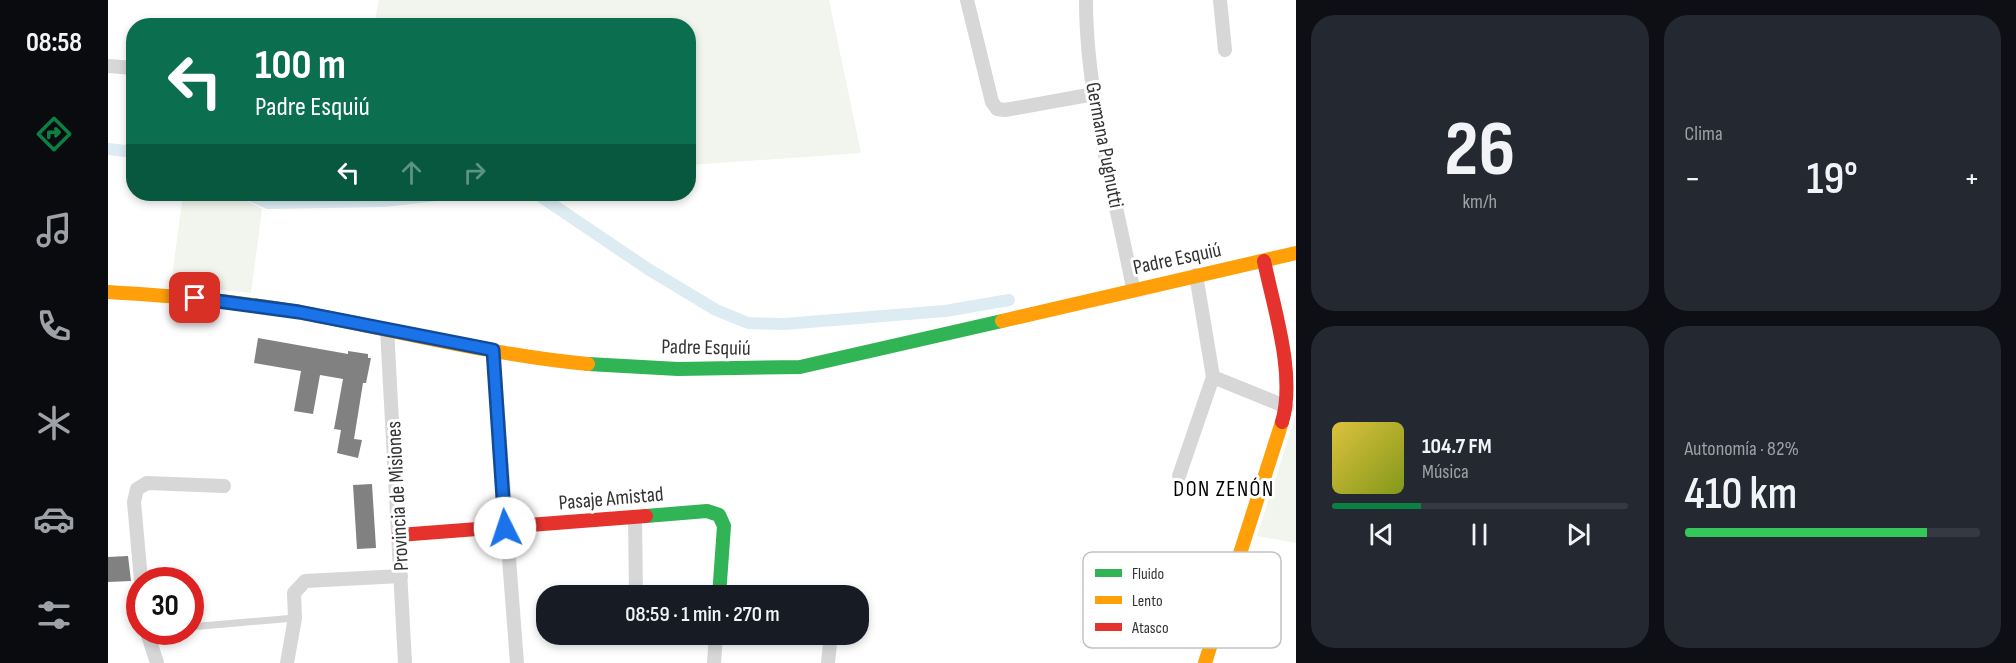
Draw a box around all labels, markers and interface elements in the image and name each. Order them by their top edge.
text: 08:58 [26,27,82,59]
text: 100 m [255,40,346,91]
icon: left [156,42,234,120]
street label: Germana Pugnutti [1080,80,1129,210]
text: Padre Esquiú [255,91,370,123]
text: 26 [1444,104,1515,197]
icon: directions [33,113,75,155]
text: Clima [1685,122,1723,146]
text: 19° [1807,152,1858,207]
icon: left [332,156,365,189]
icon: ahead [395,156,428,189]
icon: right [458,156,491,189]
text: − [1685,159,1701,199]
text: + [1964,159,1980,199]
text: km/h [1462,190,1497,214]
icon: music [33,209,75,251]
street label: Padre Esquiú [1131,237,1223,280]
pin [169,272,220,323]
icon: arrive [178,281,211,314]
icon: phone [33,305,75,347]
street label: Padre Esquiú [661,334,751,361]
icon: climate [33,402,75,444]
street label: Provincia de Misiones [381,420,414,571]
text: 104.7 FM [1422,433,1492,460]
text: Autonomía · 82% [1685,437,1799,461]
text: Música [1422,460,1469,484]
text: 410 km [1685,467,1797,522]
district label: DON ZENÓN [1173,476,1275,503]
street label: Pasaje Amistad [558,481,665,516]
position arrow [473,496,537,560]
icon: car [33,498,75,540]
icon: previous [1365,518,1398,551]
icon: pause [1463,518,1496,551]
icon: next [1562,518,1595,551]
legend [1083,552,1281,648]
text: Fluido [1132,565,1164,584]
speed limit sign: 30 [126,567,204,645]
text: Lento [1132,592,1163,611]
icon: filters [33,594,75,636]
text: 08:59 · 1 min · 270 m [625,601,780,628]
text: Atasco [1131,619,1169,638]

